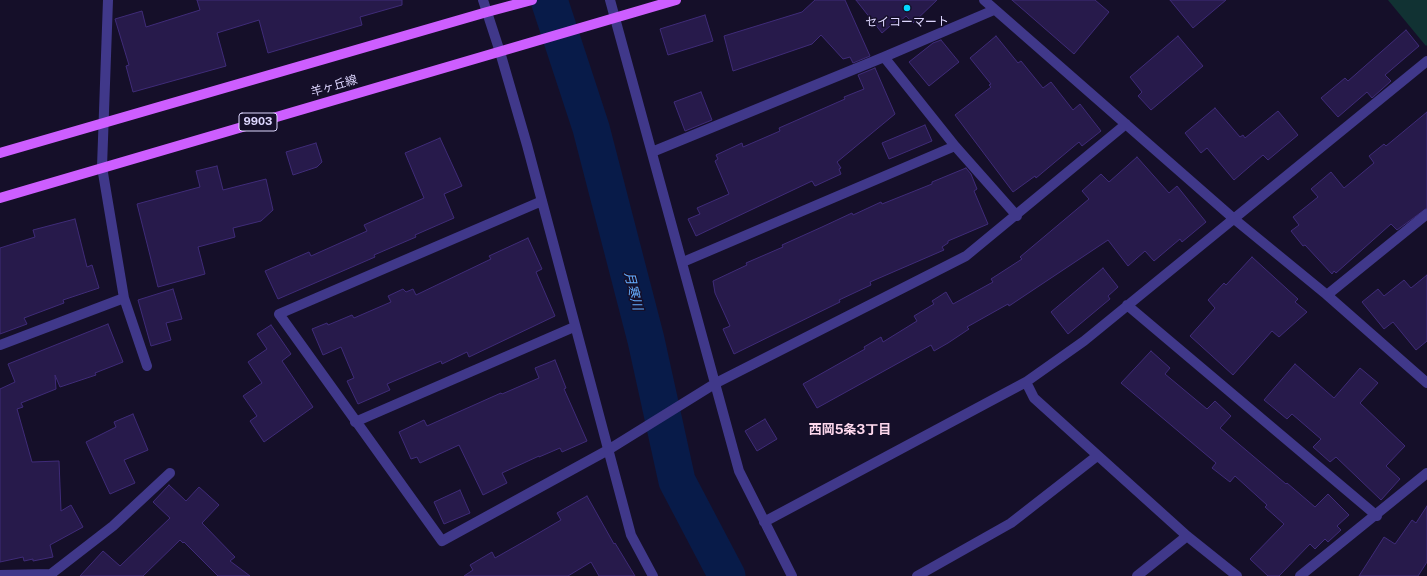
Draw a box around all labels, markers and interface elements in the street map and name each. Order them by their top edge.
marker: セイコーマート [902,3,912,13]
place label: セイコーマート [865,15,949,29]
street label: 羊ヶ丘線 [309,72,359,100]
road number: 9903 [239,113,277,131]
water label: 月寒川 [621,270,645,312]
district label: 西岡5条3丁目 [809,422,891,438]

